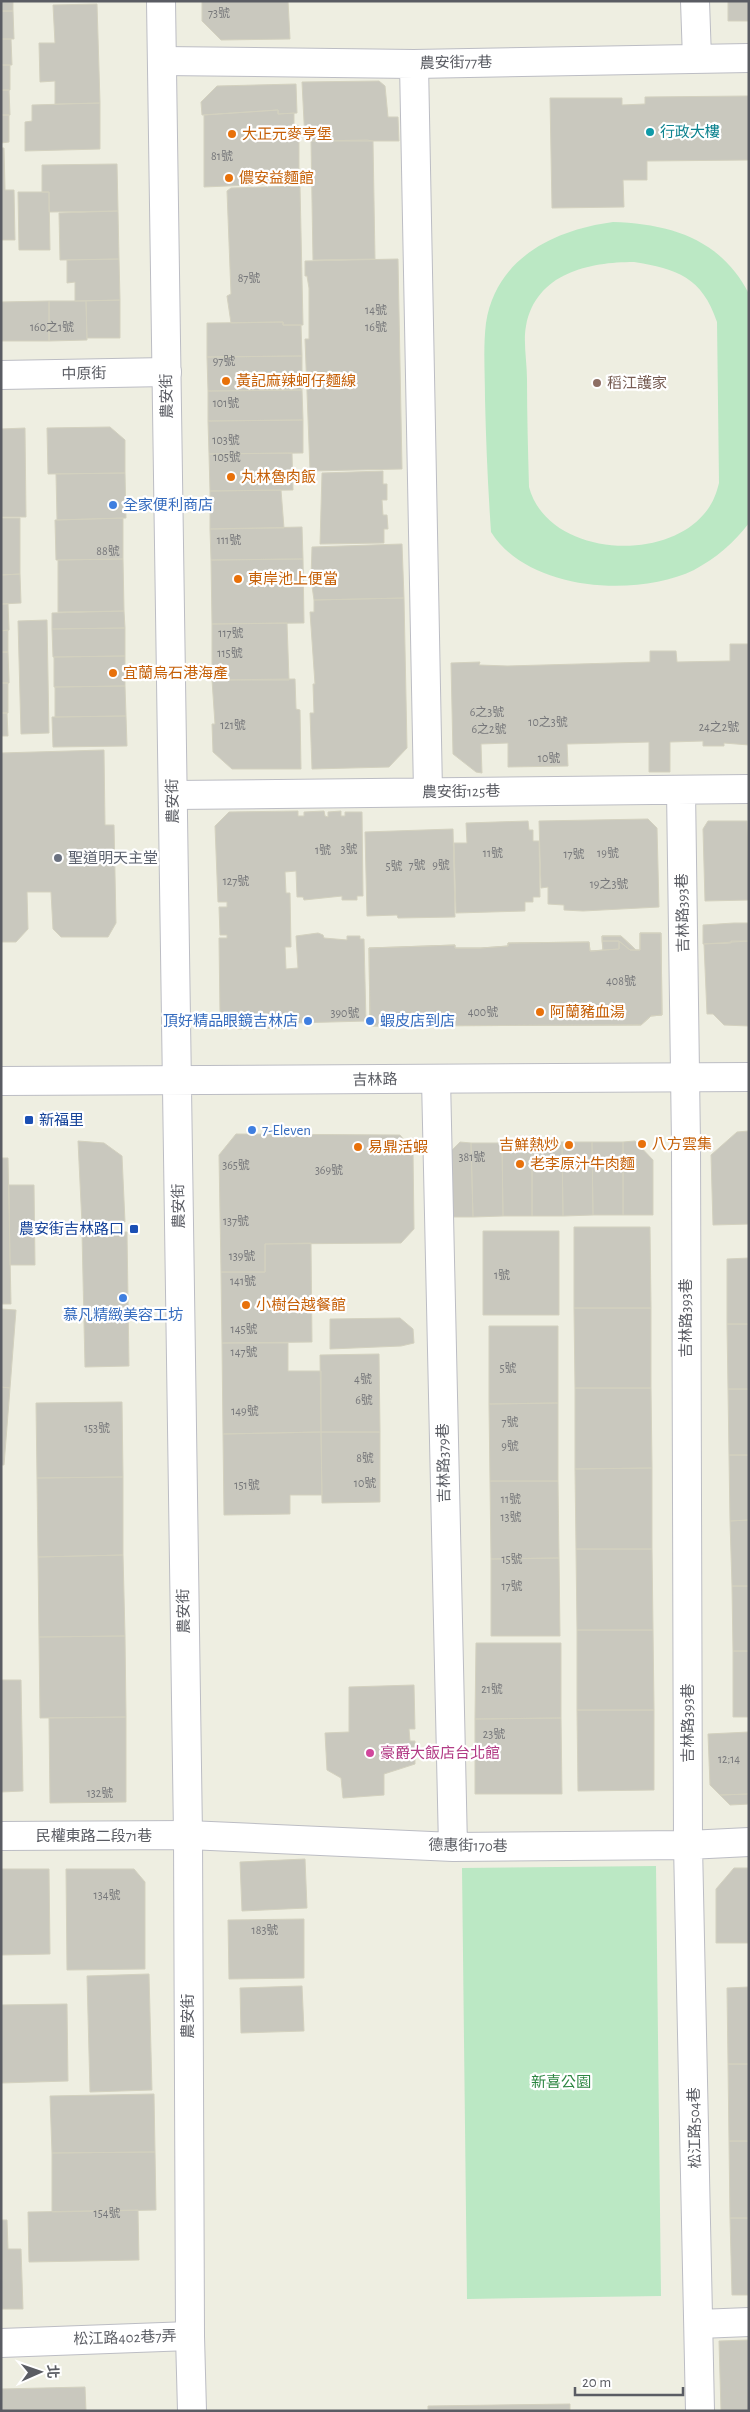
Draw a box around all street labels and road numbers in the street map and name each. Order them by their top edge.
street label: 農安街77巷 [420,54,492,71]
street label: 中原街 [61,365,107,382]
street label: 農安街 [158,373,175,419]
street label: 農安街 [164,778,181,824]
street label: 農安街125巷 [422,783,500,800]
street label: 吉林路393巷 [674,873,691,953]
street label: 吉林路 [352,1071,398,1088]
street label: 農安街 [170,1183,187,1229]
street label: 吉林路393巷 [678,1278,694,1358]
street label: 吉林路379巷 [435,1423,452,1503]
street label: 農安街 [175,1588,192,1634]
street label: 吉林路393巷 [680,1683,696,1763]
street label: 民權東路二段71巷 [36,1828,152,1844]
street label: 德惠街170巷 [428,1836,508,1854]
street label: 農安街 [180,1993,196,2039]
street label: 松江路504巷 [686,2087,703,2169]
street label: 松江路402巷7弄 [73,2328,177,2347]

